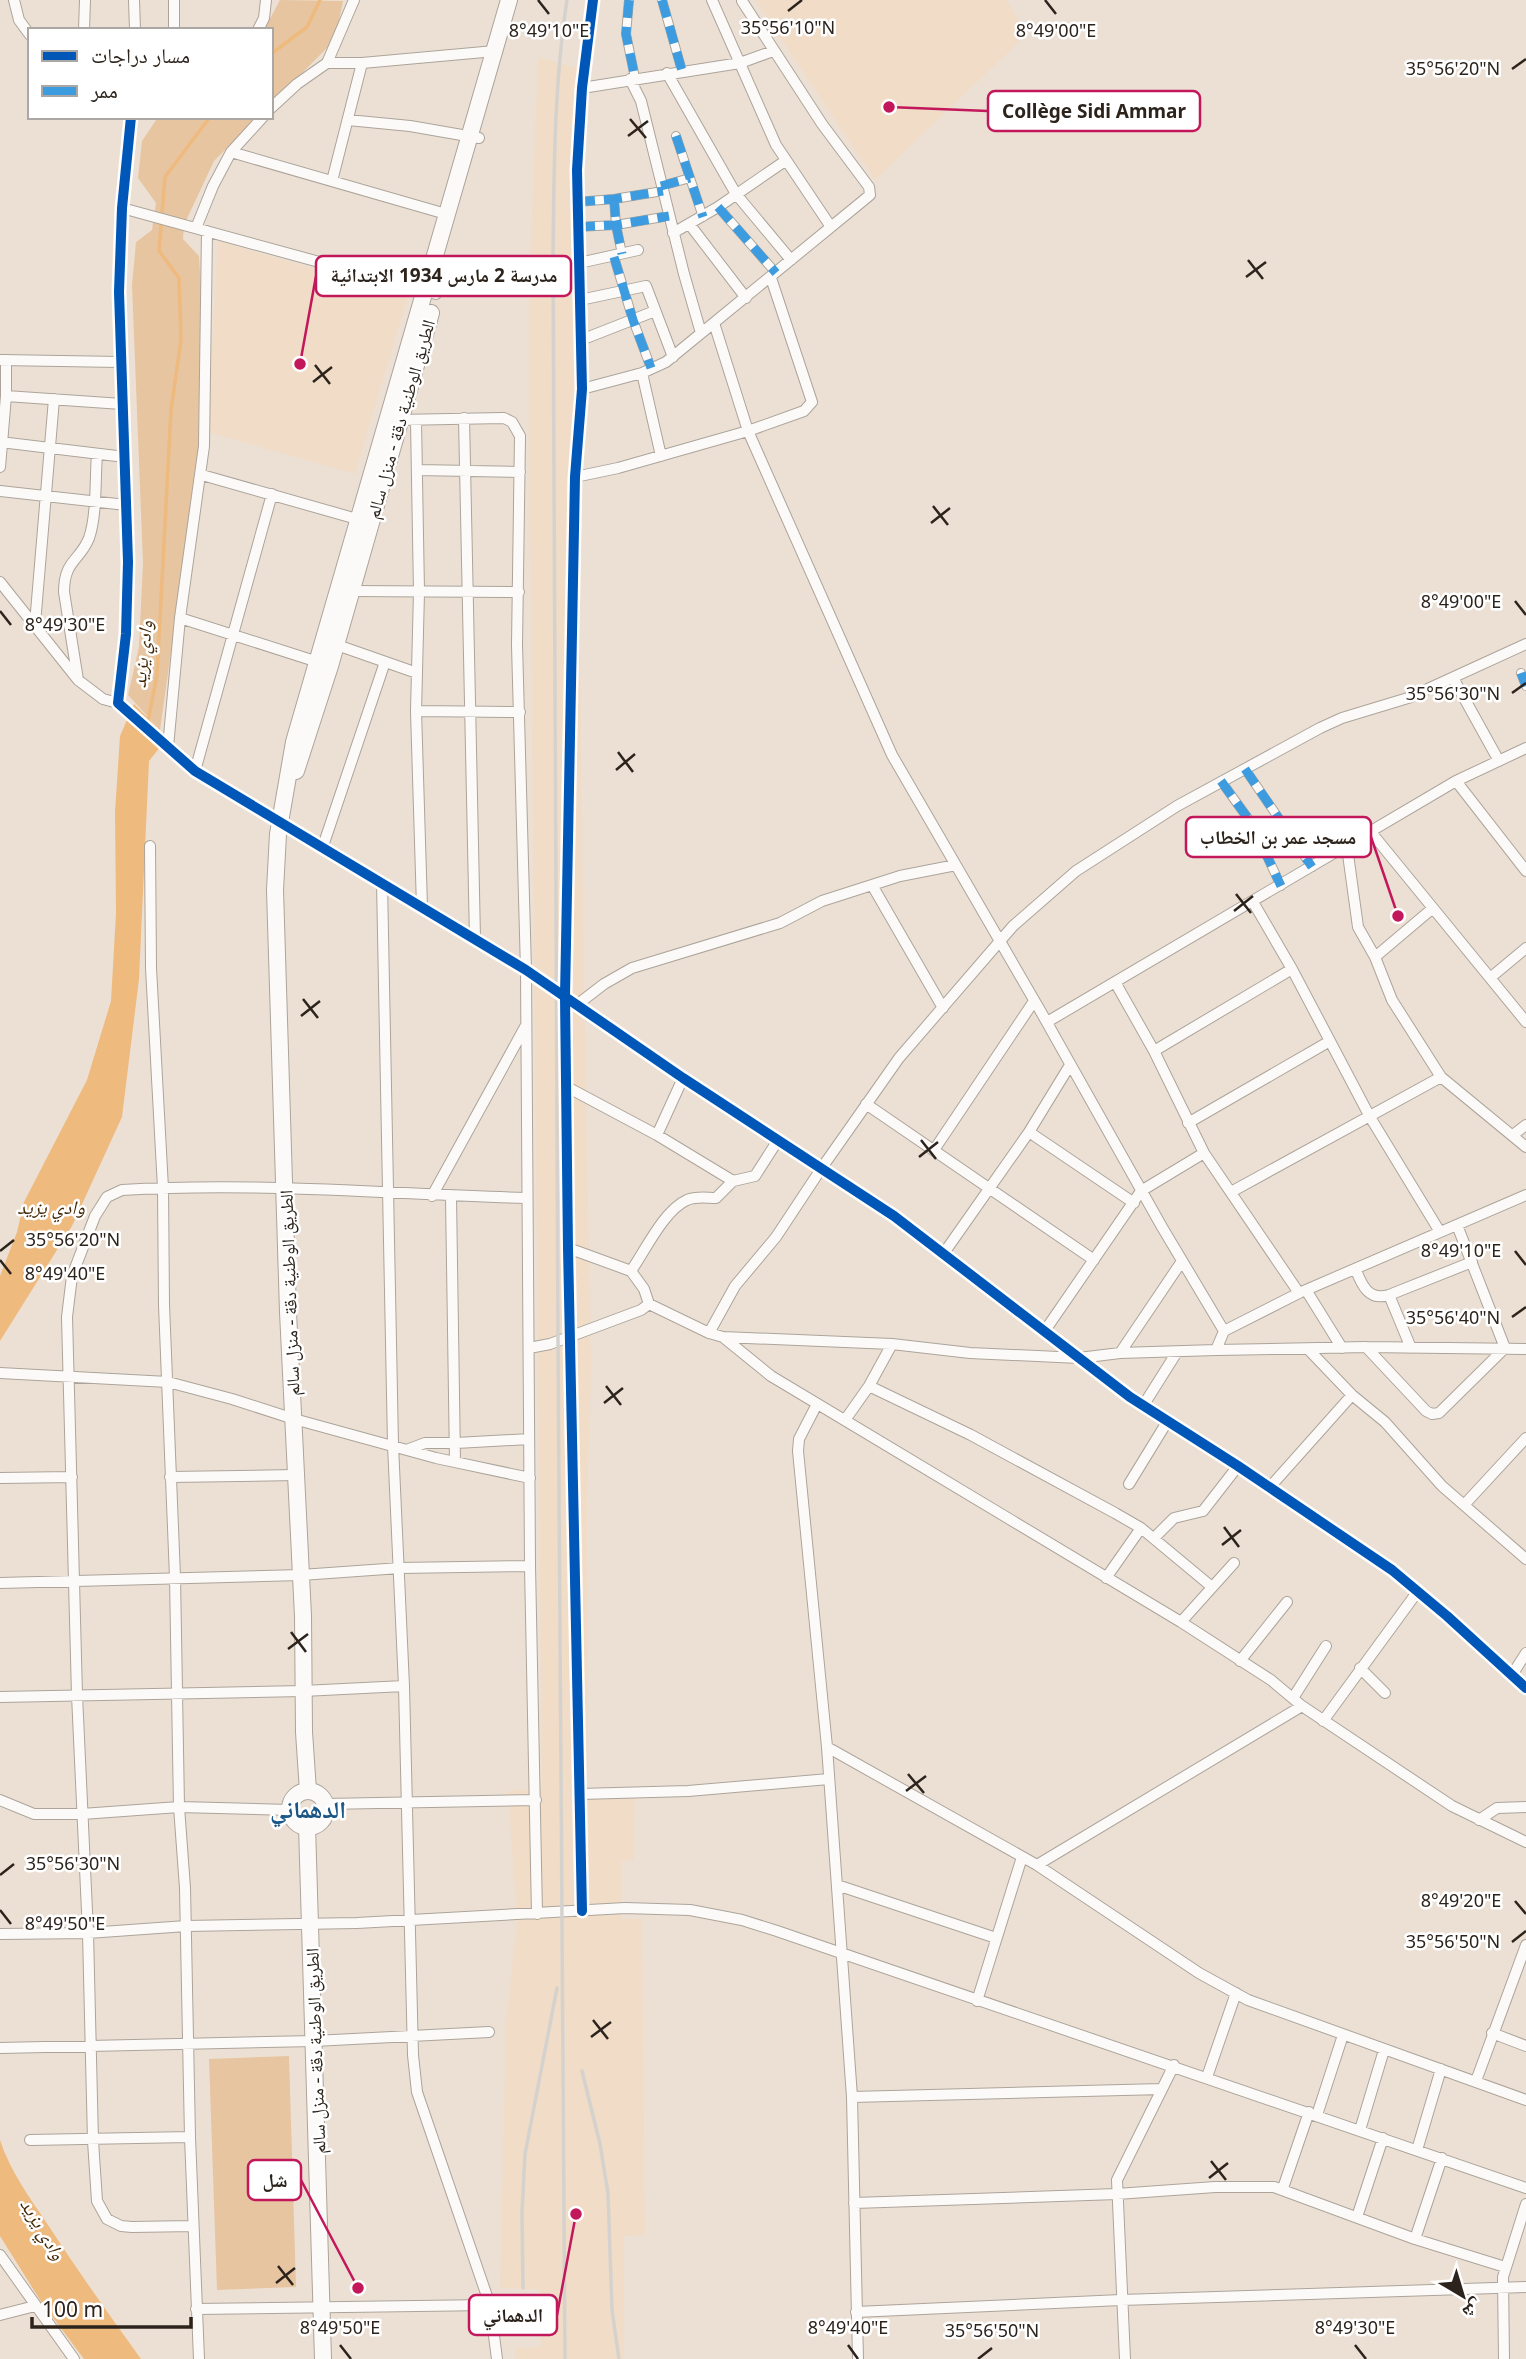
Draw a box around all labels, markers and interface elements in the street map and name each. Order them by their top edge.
text: 35°56'10"N [741,15,835,39]
text: 8°49'10"E [509,18,589,42]
text: 8°49'00"E [1016,18,1096,42]
legend [28,28,273,119]
text: مسار دراجات [91,41,190,69]
text: 35°56'20"N [1406,56,1500,80]
text: ممر [90,76,118,104]
callout: Collège Sidi Ammar [988,91,1200,131]
text: Collège Sidi Ammar [1002,98,1186,124]
callout: مدرسة 2 مارس 1934 الابتدائية [316,256,571,296]
text: مدرسة 2 مارس 1934 الابتدائية [331,262,557,288]
street label: الطريق الوطنية دقة - منزل سالم [360,317,441,522]
text: 8°49'00"E [1421,589,1501,613]
text: 8°49'30"E [25,612,105,636]
water label: وادي يزيد [126,619,161,689]
text: 35°56'30"N [1406,681,1500,705]
callout: مسجد عمر بن الخطاب [1186,817,1371,857]
text: مسجد عمر بن الخطاب [1200,824,1356,850]
street label: الطريق الوطنية دقة - منزل سالم [273,1189,306,1396]
water label: وادي يزيد [17,1194,85,1223]
text: 35°56'20"N [26,1227,120,1251]
text: 8°49'10"E [1421,1238,1501,1262]
text: 8°49'40"E [25,1261,105,1285]
text: 35°56'40"N [1406,1305,1500,1329]
district label: الدهماني [270,1792,346,1828]
text: 35°56'30"N [26,1851,120,1875]
text: 8°49'20"E [1421,1888,1501,1912]
text: 8°49'50"E [25,1911,105,1935]
text: 35°56'50"N [1406,1929,1500,1953]
street label: الطريق الوطنية دقة - منزل سالم [299,1947,332,2154]
callout: شل [248,2160,301,2200]
text: شل [262,2167,288,2193]
water label: وادي يزيد [12,2193,72,2266]
north arrow [1428,2261,1498,2331]
scale bar [32,2286,191,2330]
text: ش [1458,2293,1489,2326]
text: 100 m [42,2295,103,2323]
callout: الدهماني [469,2295,557,2335]
text: الدهماني [483,2302,543,2331]
text: 8°49'50"E [300,2315,380,2339]
text: 8°49'40"E [808,2315,888,2339]
text: 8°49'30"E [1315,2315,1395,2339]
text: 35°56'50"N [945,2318,1039,2342]

